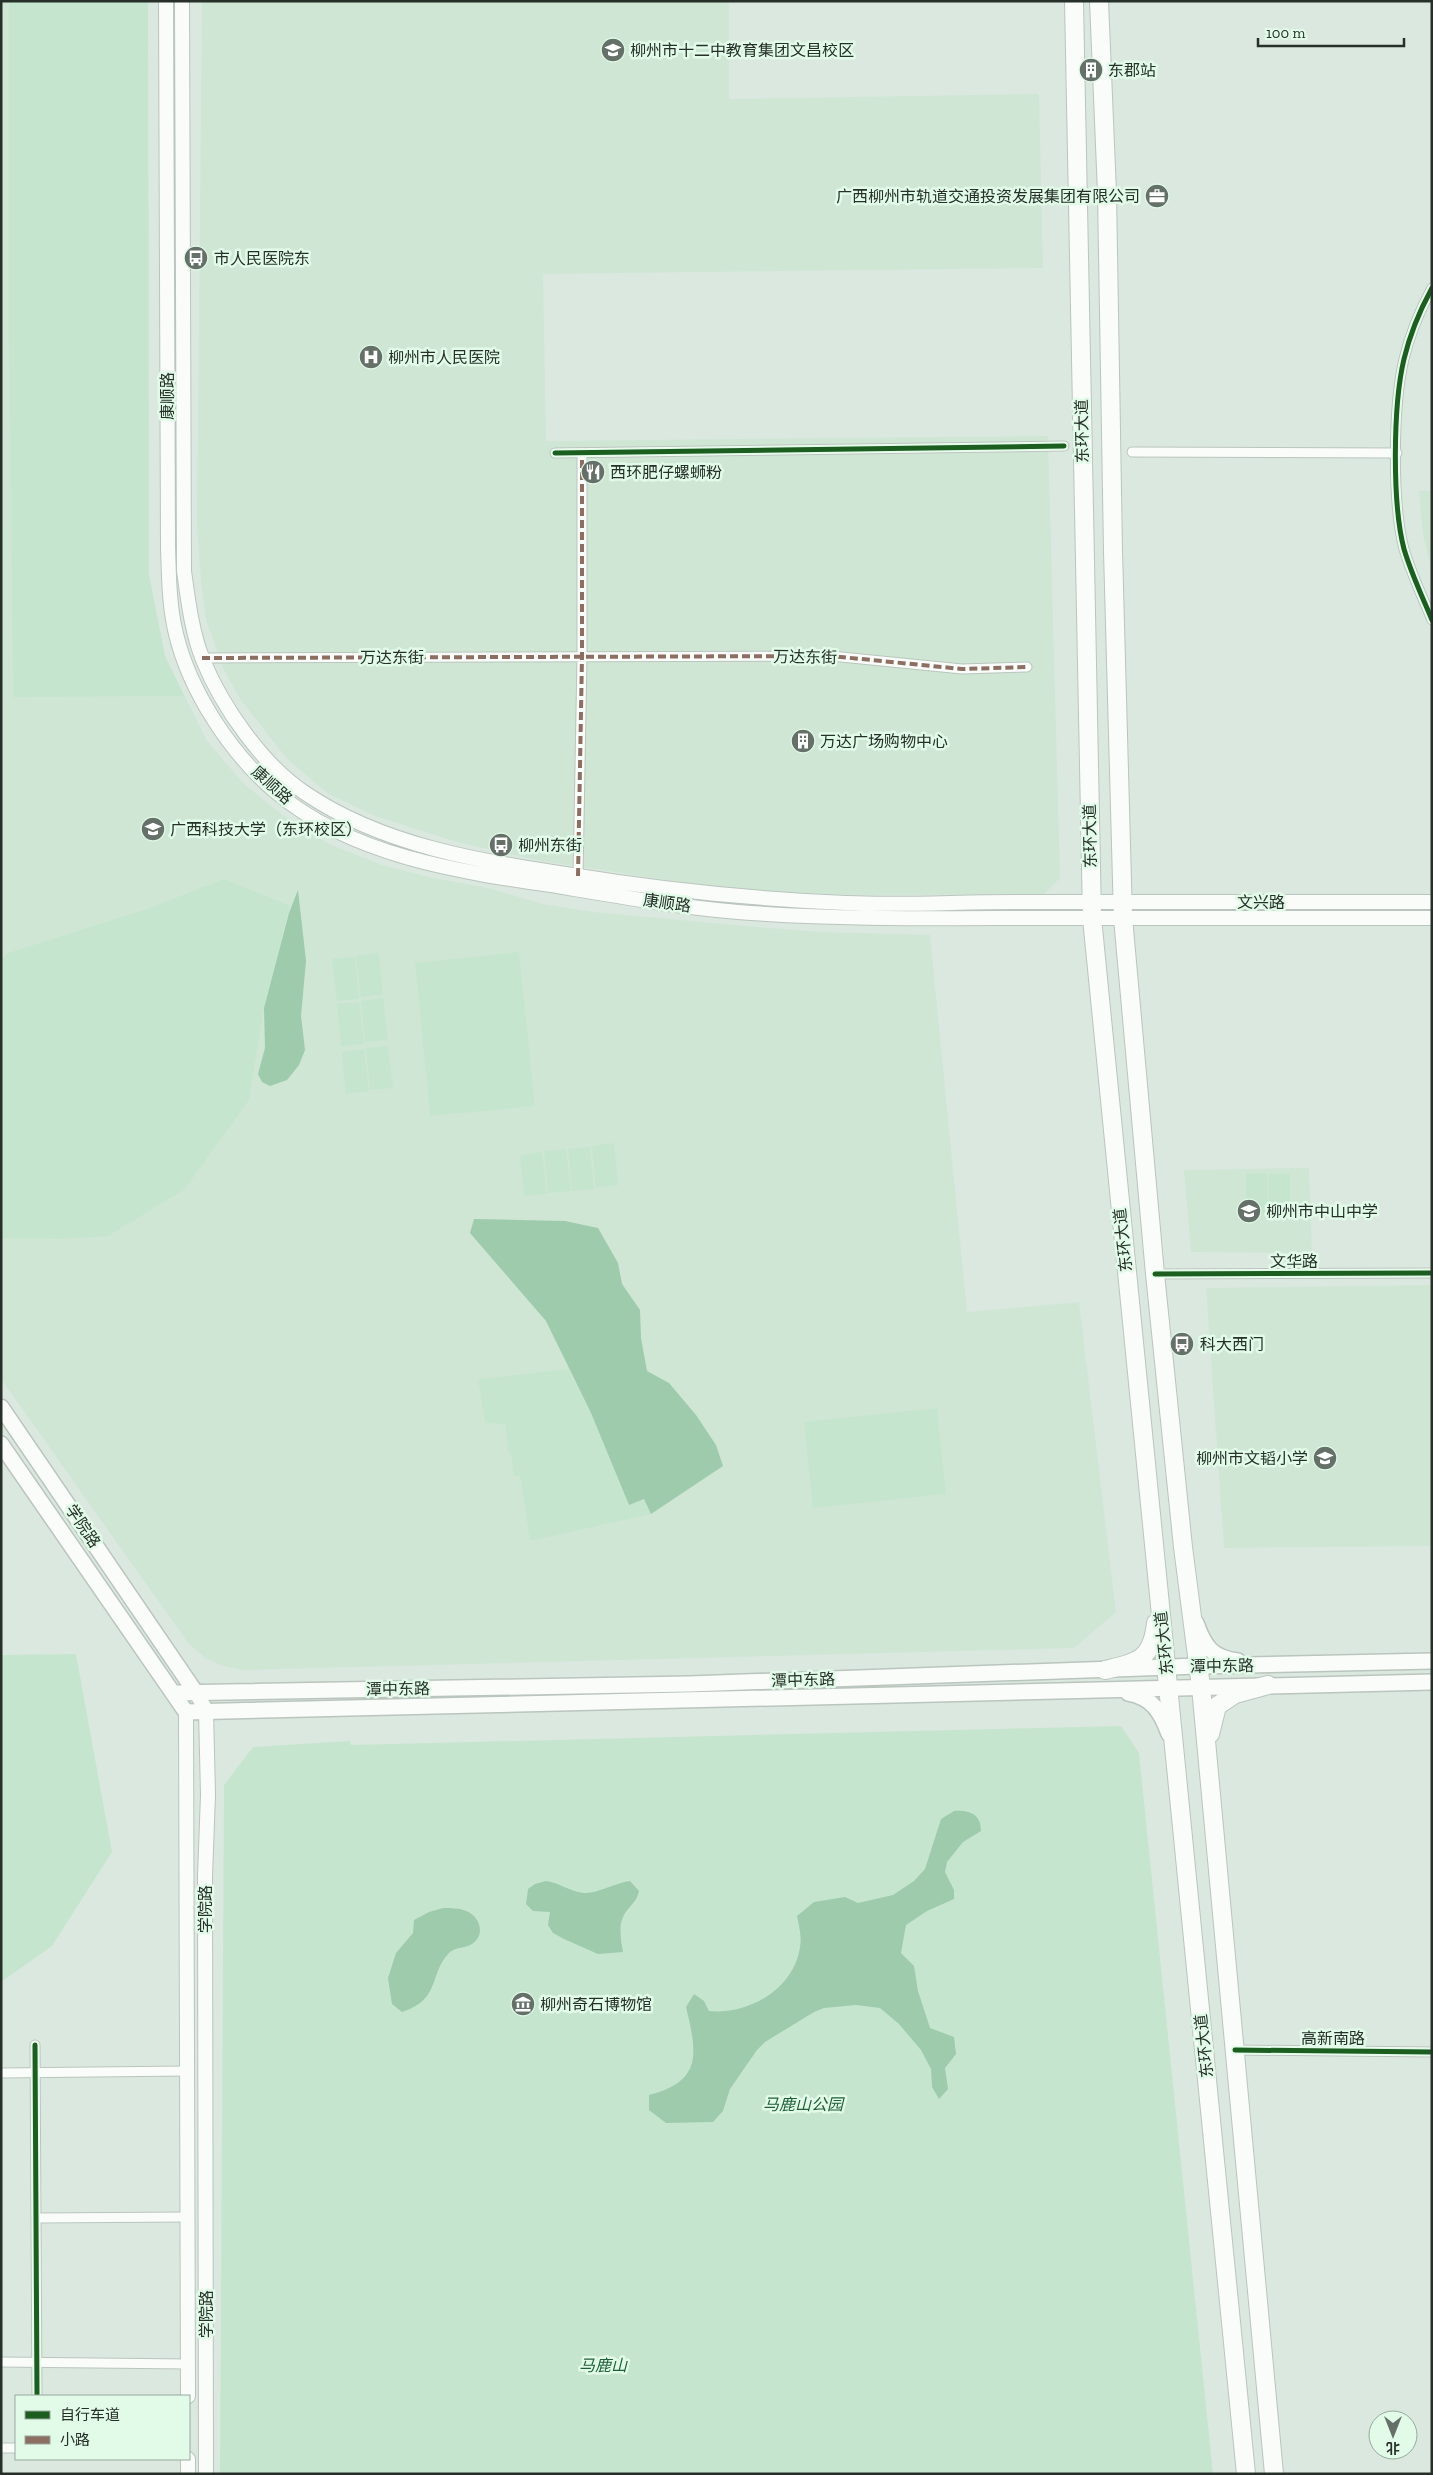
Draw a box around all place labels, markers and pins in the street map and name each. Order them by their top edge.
school or university icon: 柳州市十二中教育集团文昌校区 [600,37,626,63]
place label: 柳州市十二中教育集团文昌校区 [630,41,854,60]
building icon: 东郡站 [1078,57,1104,83]
place label: 东郡站 [1108,61,1156,80]
office icon: 广西柳州市轨道交通投资发展集团有限公司 [1144,183,1170,209]
place label: 广西柳州市轨道交通投资发展集团有限公司 [836,187,1140,206]
bus stop icon: 市人民医院东 [183,245,209,271]
place label: 市人民医院东 [214,249,310,268]
hospital icon: 柳州市人民医院 [358,344,384,370]
place label: 柳州市人民医院 [388,348,500,367]
restaurant icon: 西环肥仔螺蛳粉 [580,459,606,485]
place label: 西环肥仔螺蛳粉 [610,463,722,482]
building icon: 万达广场购物中心 [790,728,816,754]
place label: 万达广场购物中心 [820,732,948,751]
school or university icon: 广西科技大学（东环校区） [140,816,166,842]
place label: 广西科技大学（东环校区） [170,820,362,839]
bus stop icon: 柳州东街 [488,832,514,858]
place label: 柳州东街 [518,836,582,855]
school or university icon: 柳州市中山中学 [1236,1198,1262,1224]
place label: 柳州市中山中学 [1266,1202,1378,1221]
bus stop icon: 科大西门 [1169,1331,1195,1357]
place label: 科大西门 [1200,1335,1264,1354]
school or university icon: 柳州市文韬小学 [1312,1445,1338,1471]
place label: 柳州市文韬小学 [1196,1449,1308,1468]
museum icon: 柳州奇石博物馆 [510,1991,536,2017]
place label: 柳州奇石博物馆 [540,1995,652,2014]

